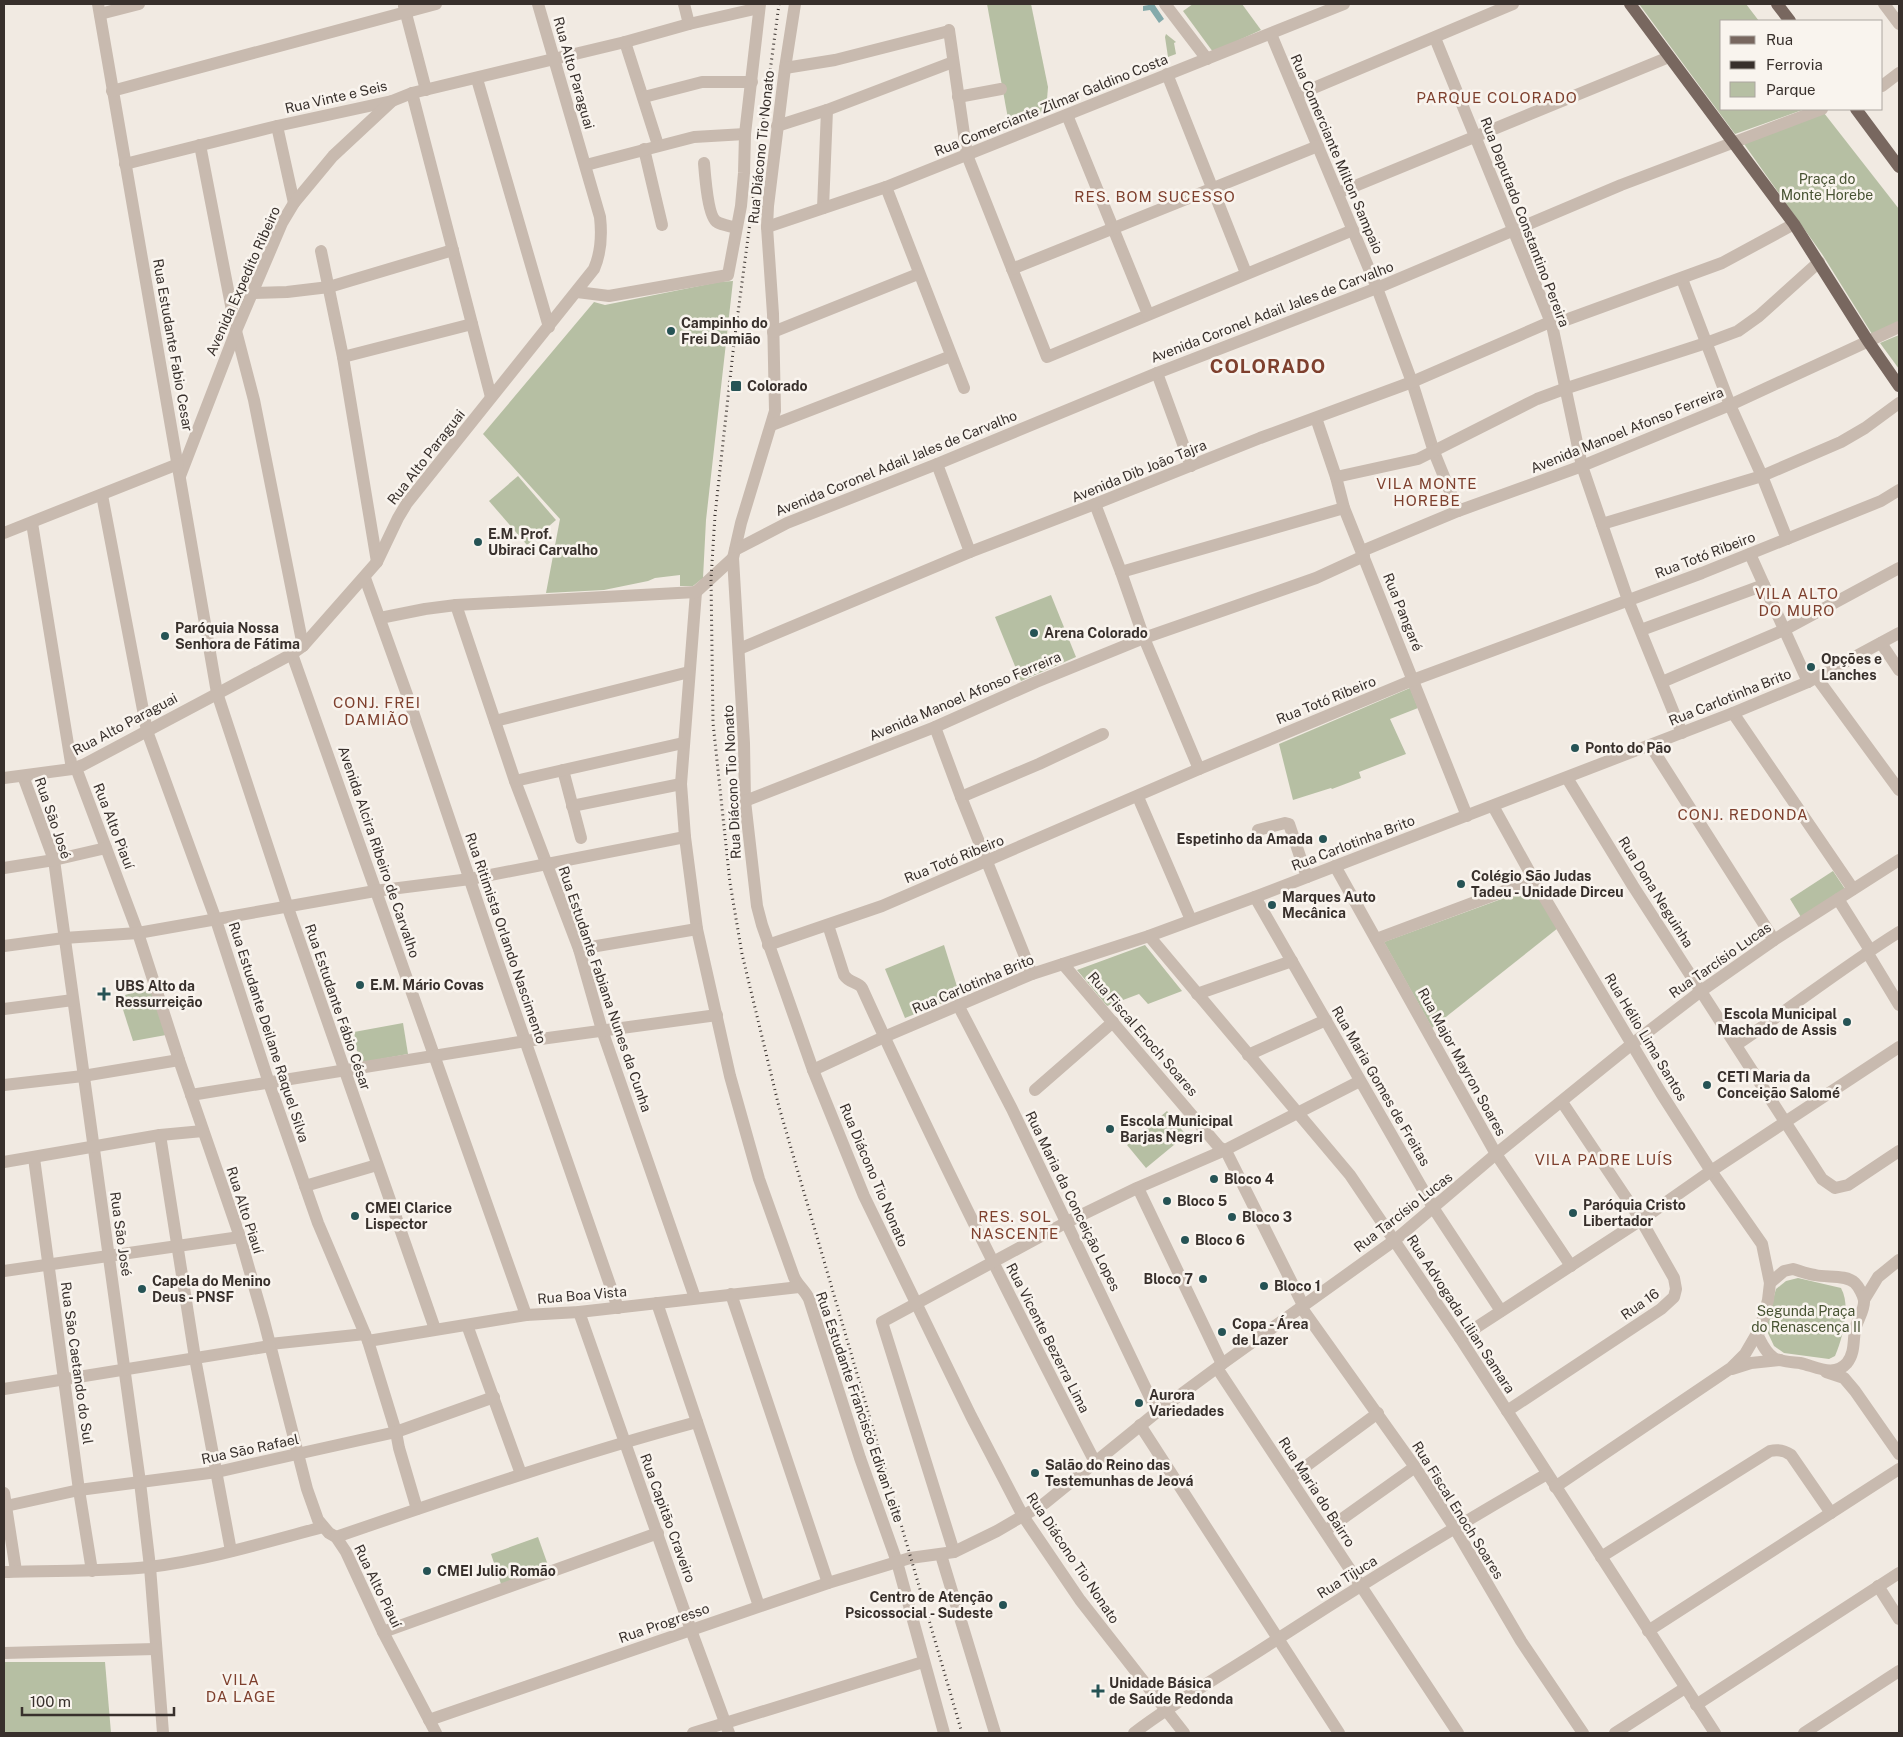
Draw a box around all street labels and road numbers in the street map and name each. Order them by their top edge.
street label: Rua Alto Paraguai [550,15,598,131]
street label: Rua Comerciante Zilmar Galdino Costa [932,51,1170,159]
street label: Rua Comerciante Milton Sampaio [1288,52,1386,256]
street label: Rua Diácono Tio Nonato [745,69,777,225]
street label: Rua Vinte e Seis [283,77,389,117]
street label: Rua Deputado Constantino Pereira [1477,115,1573,329]
street label: Avenida Expedito Ribeiro [203,204,283,358]
street label: Rua Estudante Fabio Cesar [150,258,196,432]
street label: Avenida Coronel Adail Jales de Carvalho [1148,258,1396,366]
street label: Avenida Manoel Afonso Ferreira [1528,384,1726,476]
street label: Rua Alto Paraguai [384,406,468,508]
street label: Avenida Coronel Adail Jales de Carvalho [773,407,1019,519]
street label: Avenida Dib João Tajra [1069,437,1209,505]
street label: Rua Totó Ribeiro [1653,528,1757,581]
street label: Rua Pangaré [1380,571,1426,653]
street label: Avenida Manoel Afonso Ferreira [867,648,1063,744]
street label: Rua Carlotinha Brito [1666,665,1794,729]
street label: Rua Totó Ribeiro [1274,673,1378,727]
street label: Rua Alto Paraguai [70,690,180,758]
street label: Rua Diácono Tio Nonato [720,704,744,860]
street label: Avenida Alcira Ribeiro de Carvalho [335,744,423,960]
street label: Rua São José [32,775,74,861]
street label: Rua Alto Piauí [90,781,138,872]
street label: Rua Carlotinha Brito [1289,812,1417,874]
street label: Rua Ritimista Orlando Nascimento [462,830,550,1046]
street label: Rua Totó Ribeiro [902,832,1006,886]
street label: Rua Dona Neguinha [1615,834,1697,950]
street label: Rua Estudante Fabiana Nunes da Cunha [555,864,655,1114]
street label: Rua Tarcísio Lucas [1666,919,1774,1001]
street label: Rua Estudante Deilane Raquel Silva [226,920,312,1144]
street label: Rua Estudante Fábio César [302,922,374,1092]
street label: Rua Carlotinha Brito [910,951,1036,1017]
street label: Rua Fiscal Enoch Soares [1085,969,1201,1099]
street label: Rua Hélio Lima Santos [1602,970,1690,1104]
street label: Rua Major Mayron Soares [1415,985,1509,1139]
street label: Rua Maria Gomes de Freitas [1329,1003,1433,1169]
street label: Rua Diácono Tio Nonato [836,1101,912,1249]
street label: Rua Maria da Conceição Lopes [1022,1108,1124,1294]
street label: Rua Alto Piauí [223,1164,267,1256]
street label: Rua Tarcísio Lucas [1351,1169,1455,1255]
street label: Rua São José [107,1191,135,1277]
street label: Rua Advogada Lilian Samara [1404,1232,1518,1396]
street label: Rua Vicente Bezerra Lima [1003,1260,1093,1416]
street label: Rua São Caetando do Sul [58,1281,96,1445]
street label: Rua Boa Vista [537,1283,627,1307]
street label: Rua 16 [1618,1285,1662,1323]
street label: Rua Estudante Francisco Edivan Leite [813,1289,907,1525]
street label: Rua São Rafael [200,1431,300,1467]
street label: Rua Maria do Bairro [1276,1434,1359,1550]
street label: Rua Fiscal Enoch Soares [1409,1438,1507,1582]
street label: Rua Capitão Craveiro [637,1451,699,1585]
street label: Rua Diácono Tio Nonato [1023,1490,1123,1627]
street label: Rua Alto Piauí [351,1542,405,1631]
street label: Rua Tijuca [1314,1552,1380,1602]
street label: Rua Progresso [617,1600,711,1646]

